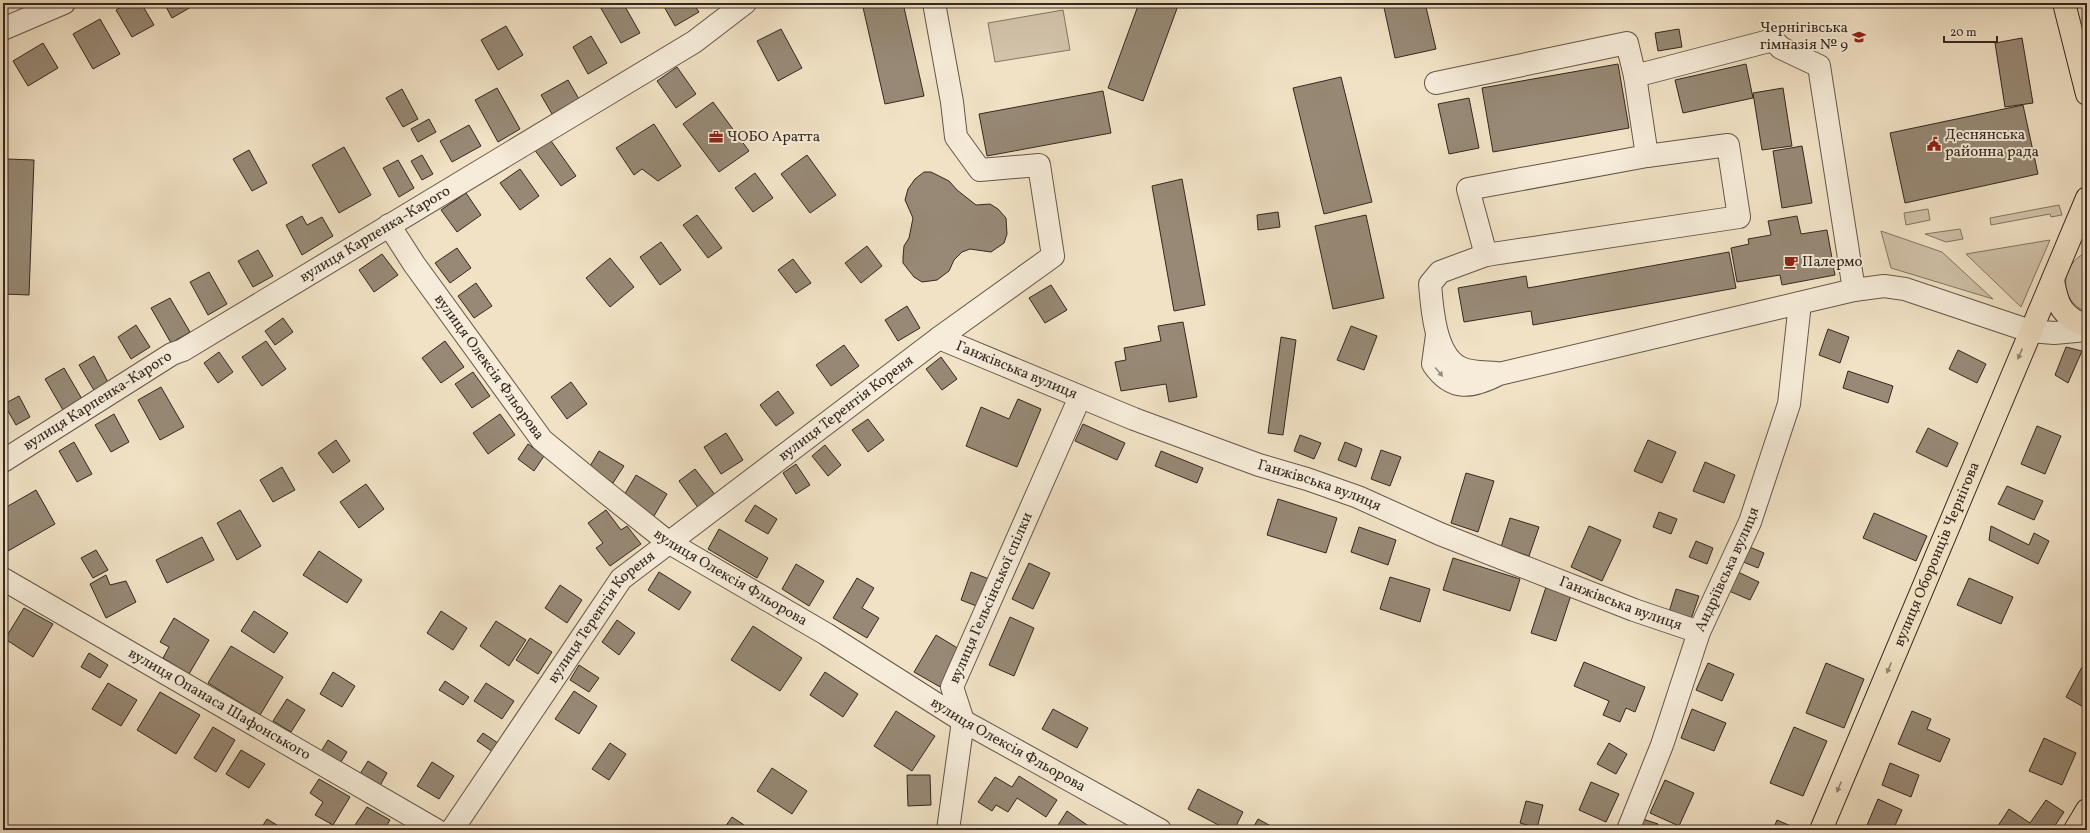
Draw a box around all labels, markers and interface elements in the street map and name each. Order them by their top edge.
place label: Чернігівська гімназія № 9 [1760,18,1848,56]
scale bar [1944,18,1997,44]
text: 20 m [1950,25,1977,41]
school or university icon: Чернігівська гімназія № 9 [1851,29,1867,45]
place label: Деснянська районна рада [1945,125,2039,163]
place label: ЧОБО Аратта [727,127,820,148]
office icon: ЧОБО Аратта [708,129,724,145]
public building icon: Деснянська районна рада [1926,136,1942,152]
street label: вулиця Карпенка-Карого [296,181,454,288]
place label: Палермо [1802,252,1863,273]
cafe icon: Палермо [1783,254,1799,270]
street label: вулиця Олексія Фльорова [429,290,549,444]
street label: Ганжівська вулиця [953,336,1081,405]
street label: вулиця Карпенка-Карого [19,346,176,456]
one-way arrow [2017,348,2023,360]
street label: вулиця Терентія Кореня [774,350,918,466]
one-way arrow [1434,366,1443,377]
street label: Ганжівська вулиця [1255,455,1385,517]
street label: вулиця Оборонців Чернігова [1889,459,1985,650]
street label: Андріївська вулиця [1690,504,1765,636]
street label: вулиця Гельсінської спілки [944,509,1038,687]
street label: вулиця Олексія Фльорова [649,524,811,631]
street label: вулиця Терентія Кореня [543,546,660,688]
street label: Ганжівська вулиця [1556,571,1685,636]
street label: вулиця Опанаса Шафонського [124,643,314,766]
one-way arrow [1886,662,1892,673]
street label: вулиця Олексія Фльорова [926,692,1089,797]
one-way arrow [1836,782,1842,793]

